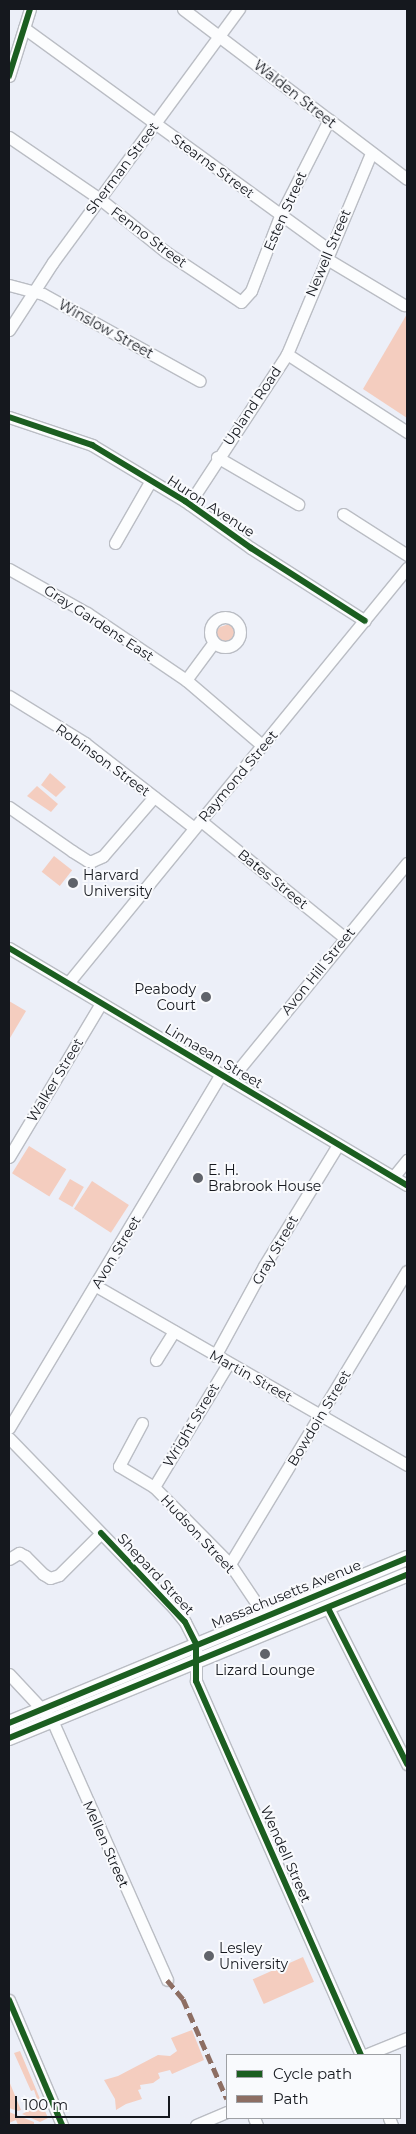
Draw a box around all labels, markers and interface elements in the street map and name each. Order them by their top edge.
street label: Walden Street [250,57,340,131]
street label: Sherman Street [82,119,162,217]
street label: Stearns Street [168,130,258,202]
street label: Esten Street [260,169,310,253]
street label: Fenno Street [108,203,190,271]
street label: Newell Street [302,207,354,299]
street label: Winslow Street [56,296,156,362]
street label: Upland Road [219,363,285,449]
street label: Huron Avenue [164,471,258,541]
street label: Gray Gardens East [41,581,157,665]
street label: Robinson Street [52,720,154,800]
street label: Raymond Street [195,727,281,825]
street label: Bates Street [234,846,312,912]
place label: Harvard University [83,867,152,900]
marker: Harvard University [67,877,79,889]
street label: Avon Hill Street [278,924,358,1018]
place label: Peabody Court [134,981,196,1014]
marker: Peabody Court [200,991,212,1003]
street label: Linnaean Street [162,1020,266,1092]
street label: Walker Street [23,1035,87,1125]
place label: E. H. Brabrook House [208,1162,321,1194]
marker: E. H. Brabrook House [192,1172,204,1184]
street label: Gray Street [248,1212,302,1288]
street label: Avon Street [88,1213,144,1291]
street label: Martin Street [207,1346,295,1406]
street label: Bowdoin Street [284,1367,354,1469]
street label: Wright Street [159,1380,223,1470]
street label: Hudson Street [157,1491,239,1577]
street label: Shepard Street [114,1530,198,1618]
street label: Massachusetts Avenue [209,1556,363,1632]
marker: Lizard Lounge [259,1648,271,1660]
place label: Lizard Lounge [215,1662,315,1678]
street label: Mellen Street [79,1798,133,1890]
street label: Wendell Street [257,1803,315,1905]
place label: Lesley University [219,1940,288,1972]
marker: Lesley University [203,1950,215,1962]
legend [226,2054,401,2119]
text: Cycle path [273,2064,352,2083]
scale bar [18,2086,172,2118]
text: Path [273,2089,309,2108]
text: 100 m [23,2095,68,2114]

